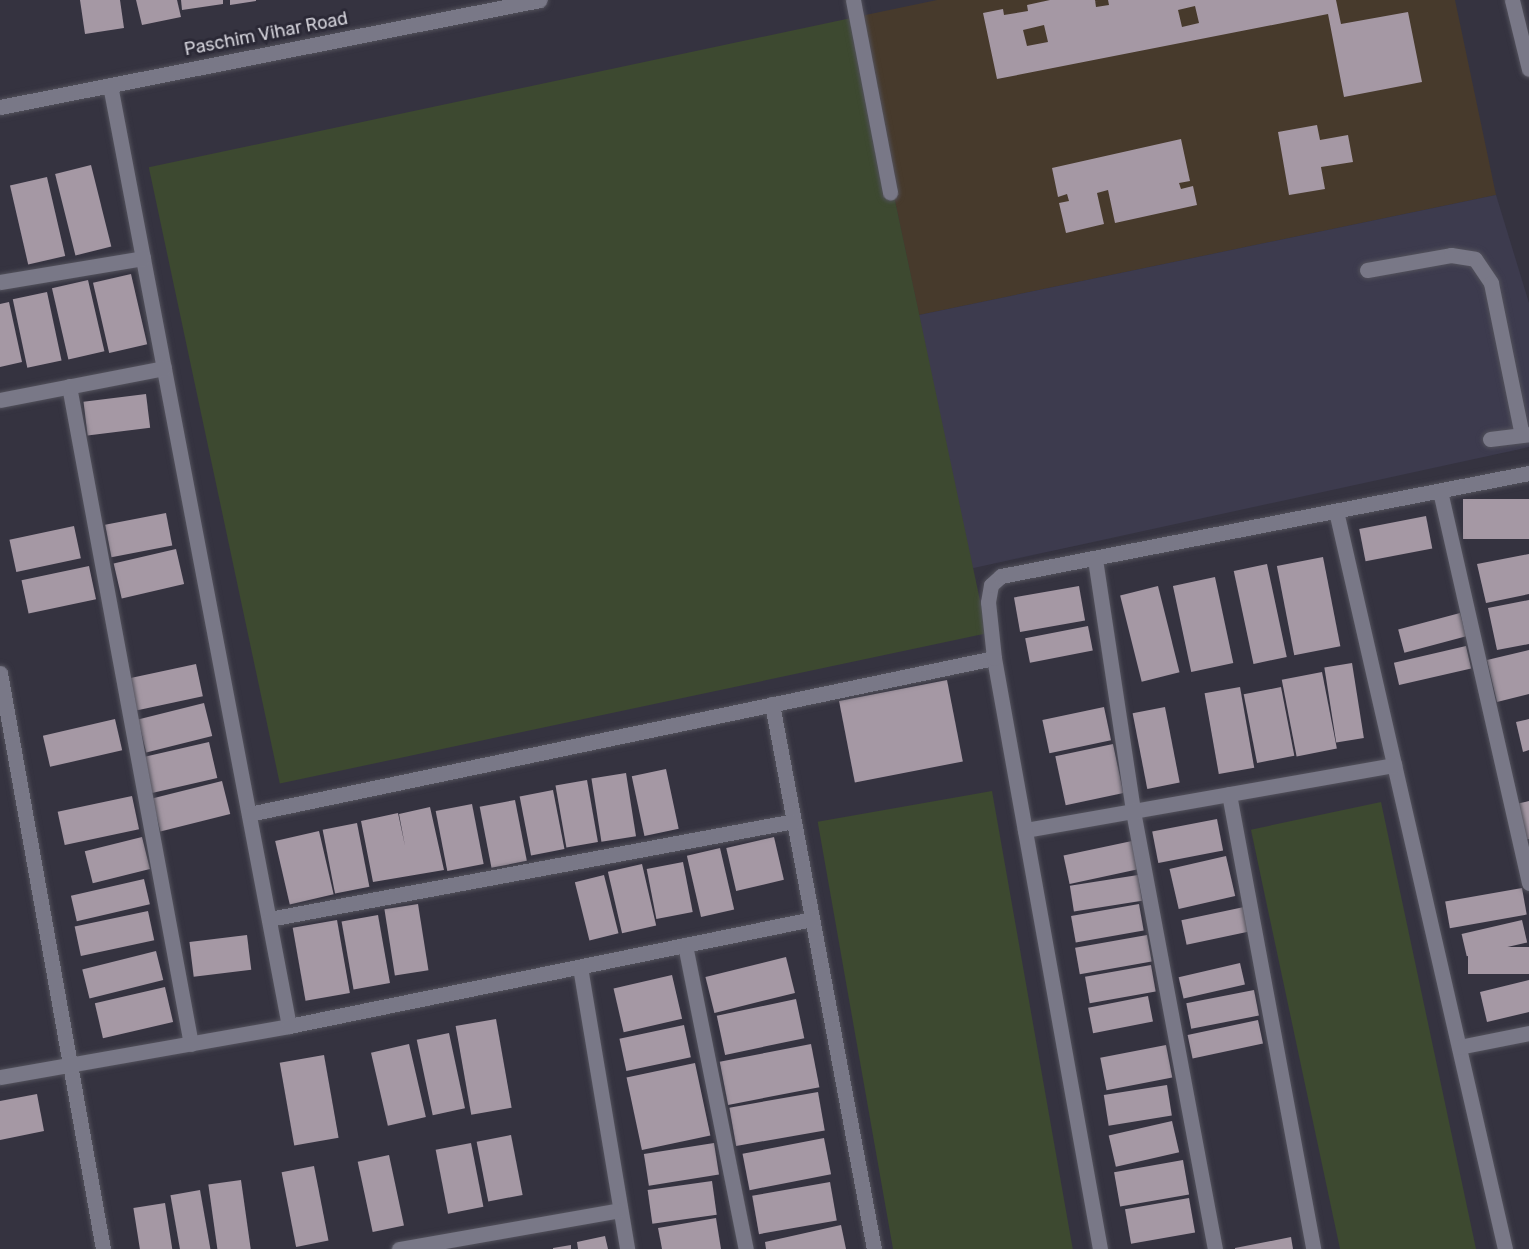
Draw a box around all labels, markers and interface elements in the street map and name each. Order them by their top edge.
street label: Paschim Vihar Road [182,7,350,61]

